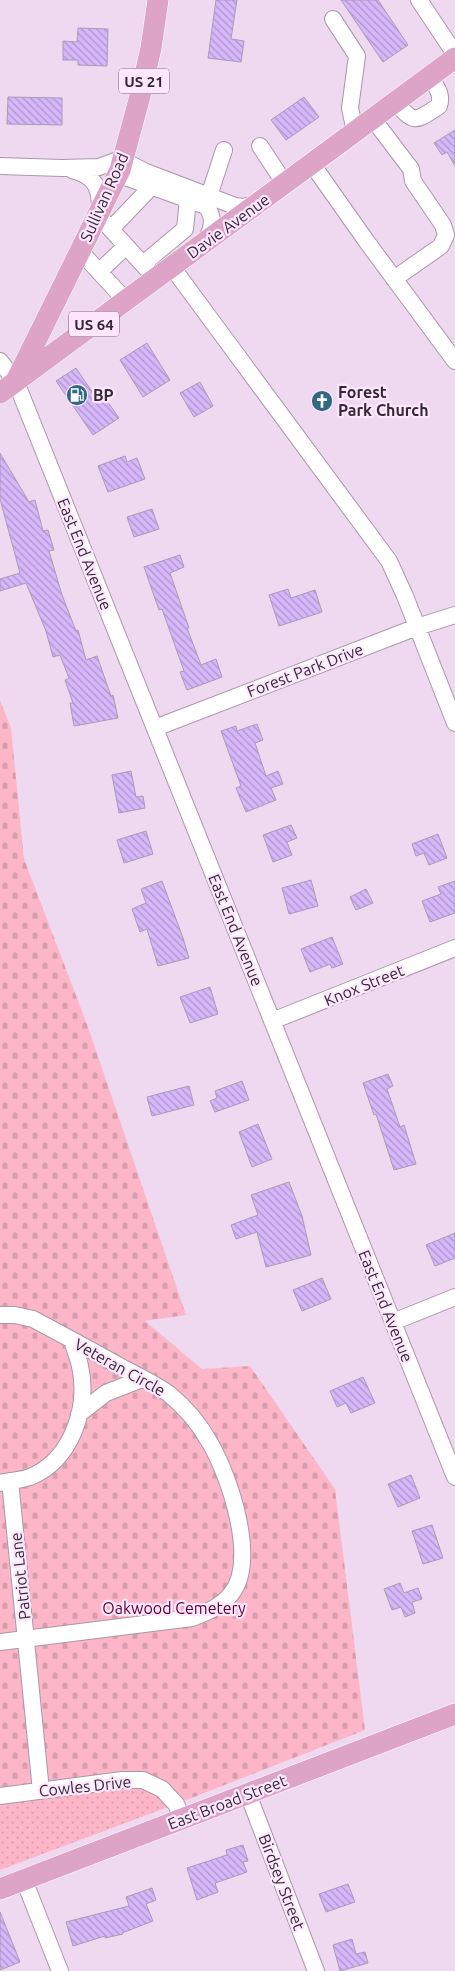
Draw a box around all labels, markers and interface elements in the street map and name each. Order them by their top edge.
road number: US 21 [119,68,169,94]
street label: Sullivan Road [76,150,132,244]
street label: Davie Avenue [183,190,273,262]
road number: US 64 [69,312,119,336]
fuel station icon: BP [65,383,89,407]
place label: Forest Park Church [338,383,429,419]
place label: BP [93,386,114,404]
church icon: Forest Park Church [310,389,334,413]
street label: East End Avenue [54,495,116,613]
street label: Forest Park Drive [244,640,366,700]
street label: East End Avenue [205,871,267,989]
street label: Knox Street [321,961,407,1009]
street label: East End Avenue [355,1247,417,1365]
street label: Veteran Circle [72,1335,168,1399]
street label: Patriot Lane [6,1532,34,1620]
park label: Oakwood Cemetery [102,1599,246,1617]
street label: East Broad Street [165,1771,289,1833]
street label: Cowles Drive [38,1772,132,1800]
street label: Birdsey Street [255,1831,309,1933]

